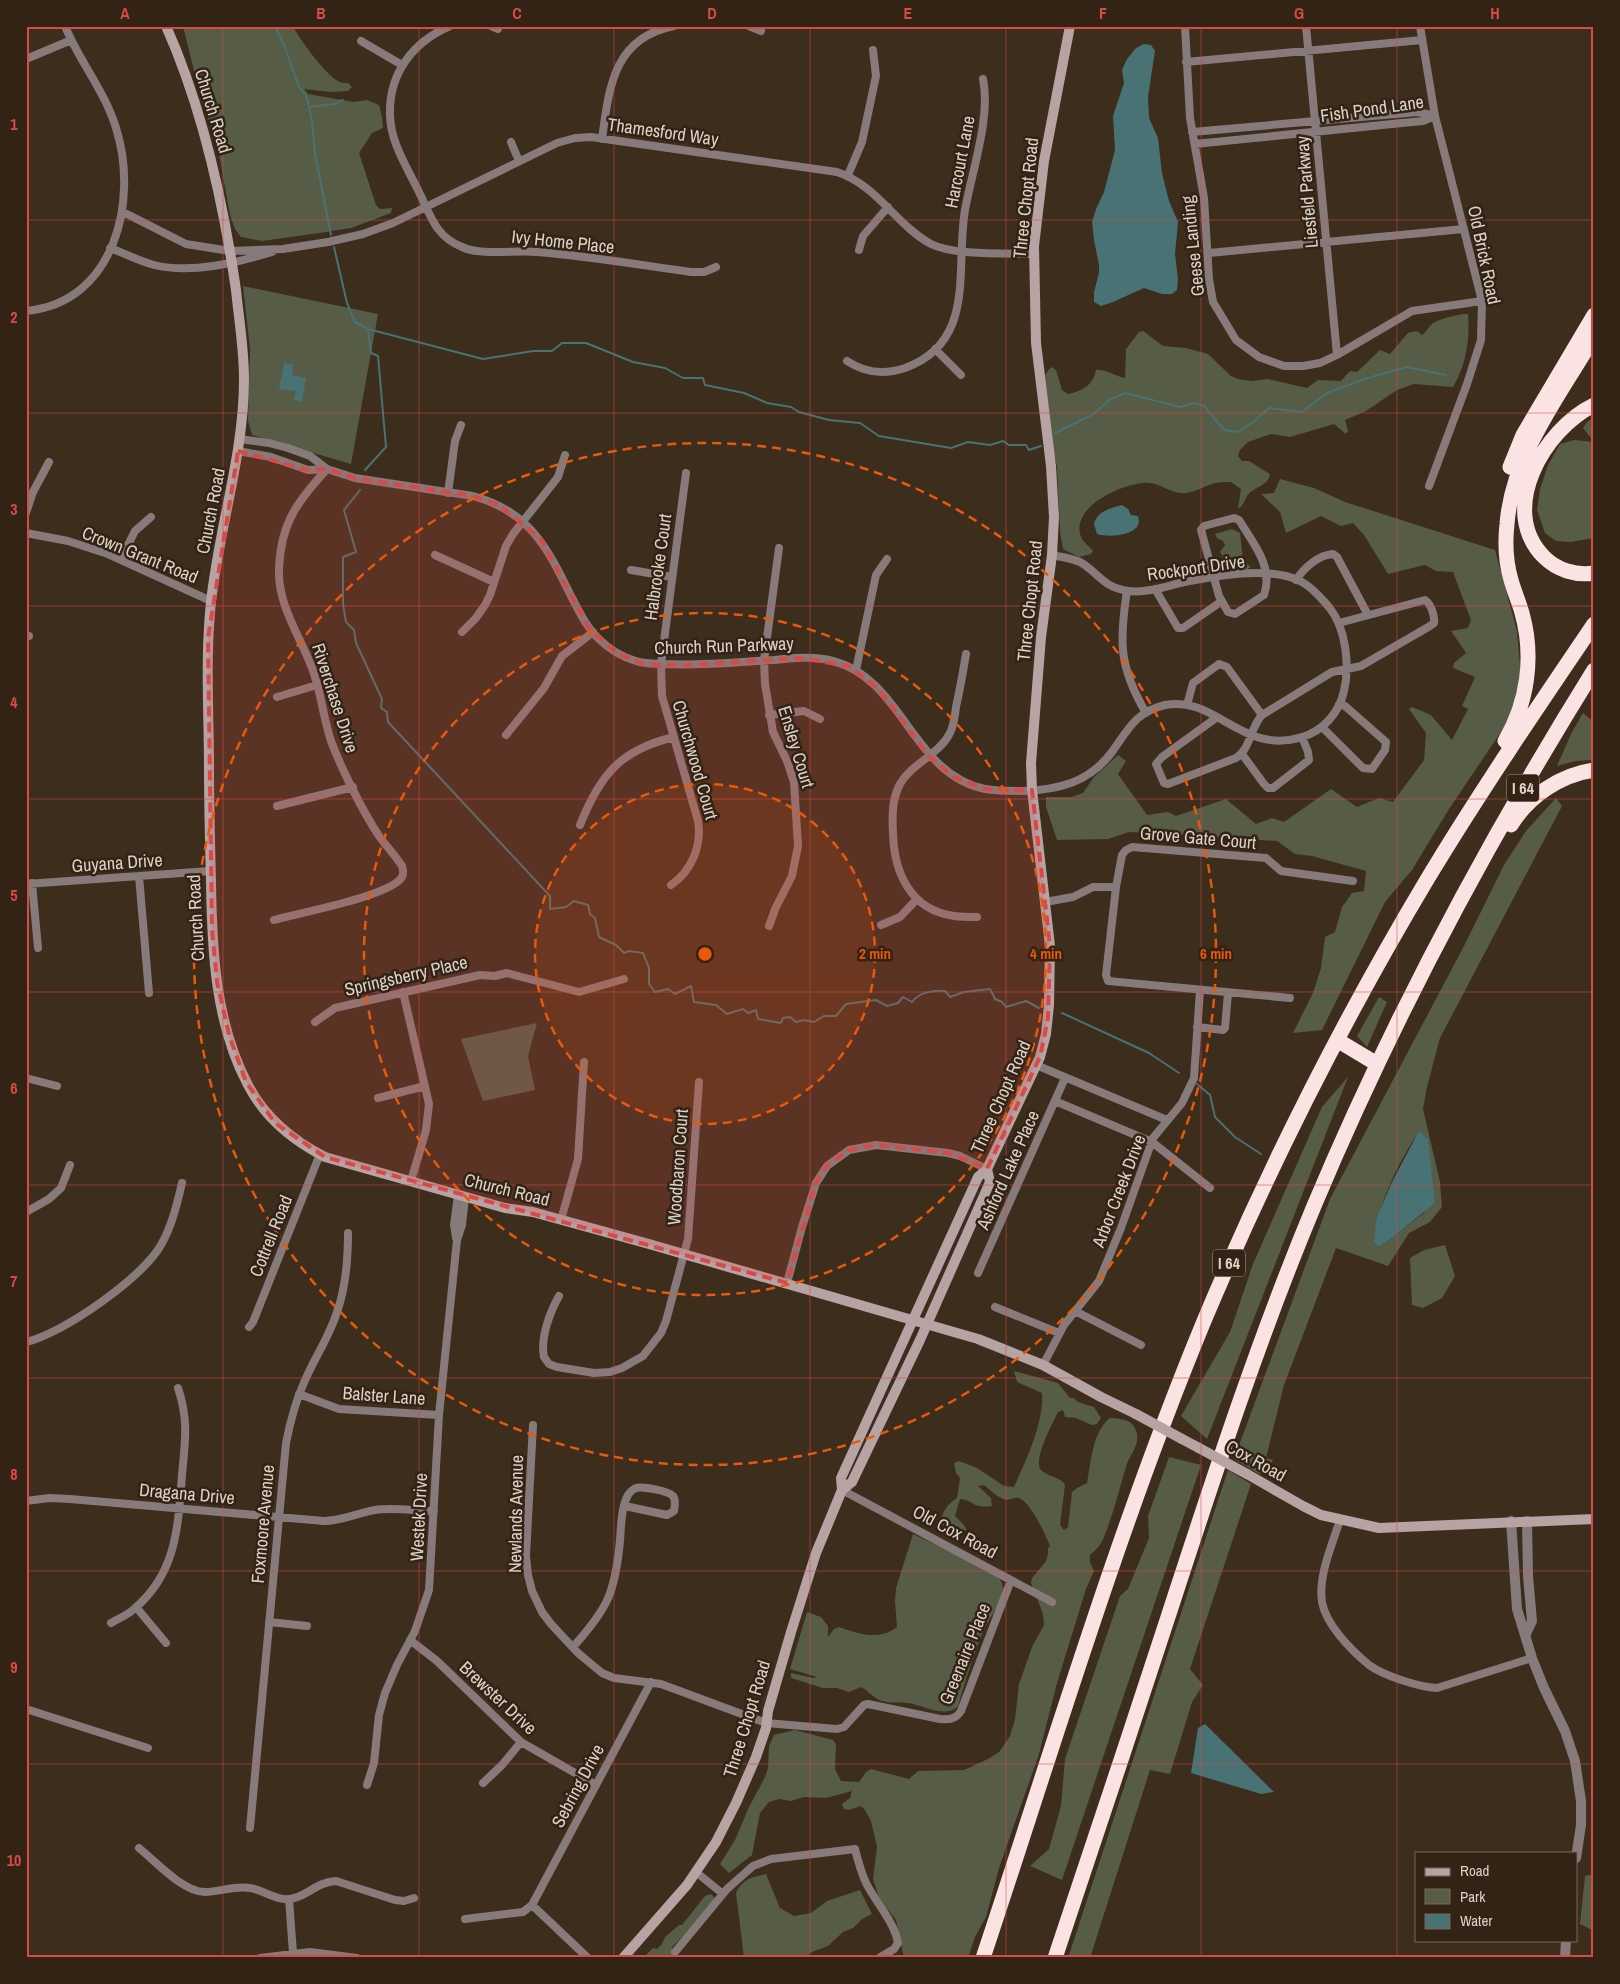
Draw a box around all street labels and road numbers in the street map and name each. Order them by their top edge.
street label: Church Road [189,66,238,156]
street label: Fish Pond Lane [1319,89,1425,128]
street label: Thamesford Way [606,111,721,152]
street label: Harcourt Lane [938,114,981,210]
street label: Liesfeld Parkway [1289,134,1324,249]
street label: Three Chopt Road [1007,136,1044,260]
street label: Geese Landing [1175,194,1210,298]
street label: Old Brick Road [1462,203,1507,306]
street label: Ivy Home Place [510,224,616,259]
street label: Church Road [190,466,231,556]
street label: Halbrooke Court [638,512,677,622]
street label: Crown Grant Road [78,520,202,589]
street label: Three Chopt Road [1011,539,1048,663]
street label: Rockport Drive [1145,548,1246,587]
street label: Church Run Parkway [654,631,795,660]
street label: Riverchase Drive [306,640,365,756]
street label: Churchwood Court [667,697,724,822]
street label: Ensley Court [772,703,821,791]
road number: I 64 [1507,774,1539,801]
street label: Grove Gate Court [1139,820,1257,855]
street label: Guyana Drive [71,847,163,878]
street label: Church Road [181,874,210,962]
street label: Springsberry Place [342,949,470,1002]
street label: Three Chopt Road [964,1036,1037,1157]
street label: Ashford Lake Place [970,1106,1045,1234]
street label: Woodbaron Court [661,1108,694,1226]
street label: Arbor Creek Drive [1085,1131,1152,1252]
street label: Church Road [462,1167,552,1212]
street label: Cottrell Road [243,1191,298,1280]
road number: I 64 [1213,1250,1245,1276]
street label: Balster Lane [342,1380,426,1411]
street label: Cox Road [1221,1434,1291,1487]
street label: Newlands Avenue [502,1455,529,1573]
street label: Foxmoore Avenue [245,1464,280,1584]
street label: Westek Drive [404,1472,433,1562]
street label: Dragana Drive [138,1477,236,1510]
street label: Old Cox Road [908,1499,1002,1564]
street label: Greenaire Place [933,1599,996,1708]
street label: Brewster Drive [454,1655,543,1740]
street label: Three Chopt Road [717,1657,776,1781]
street label: Sebring Drive [545,1740,610,1832]

